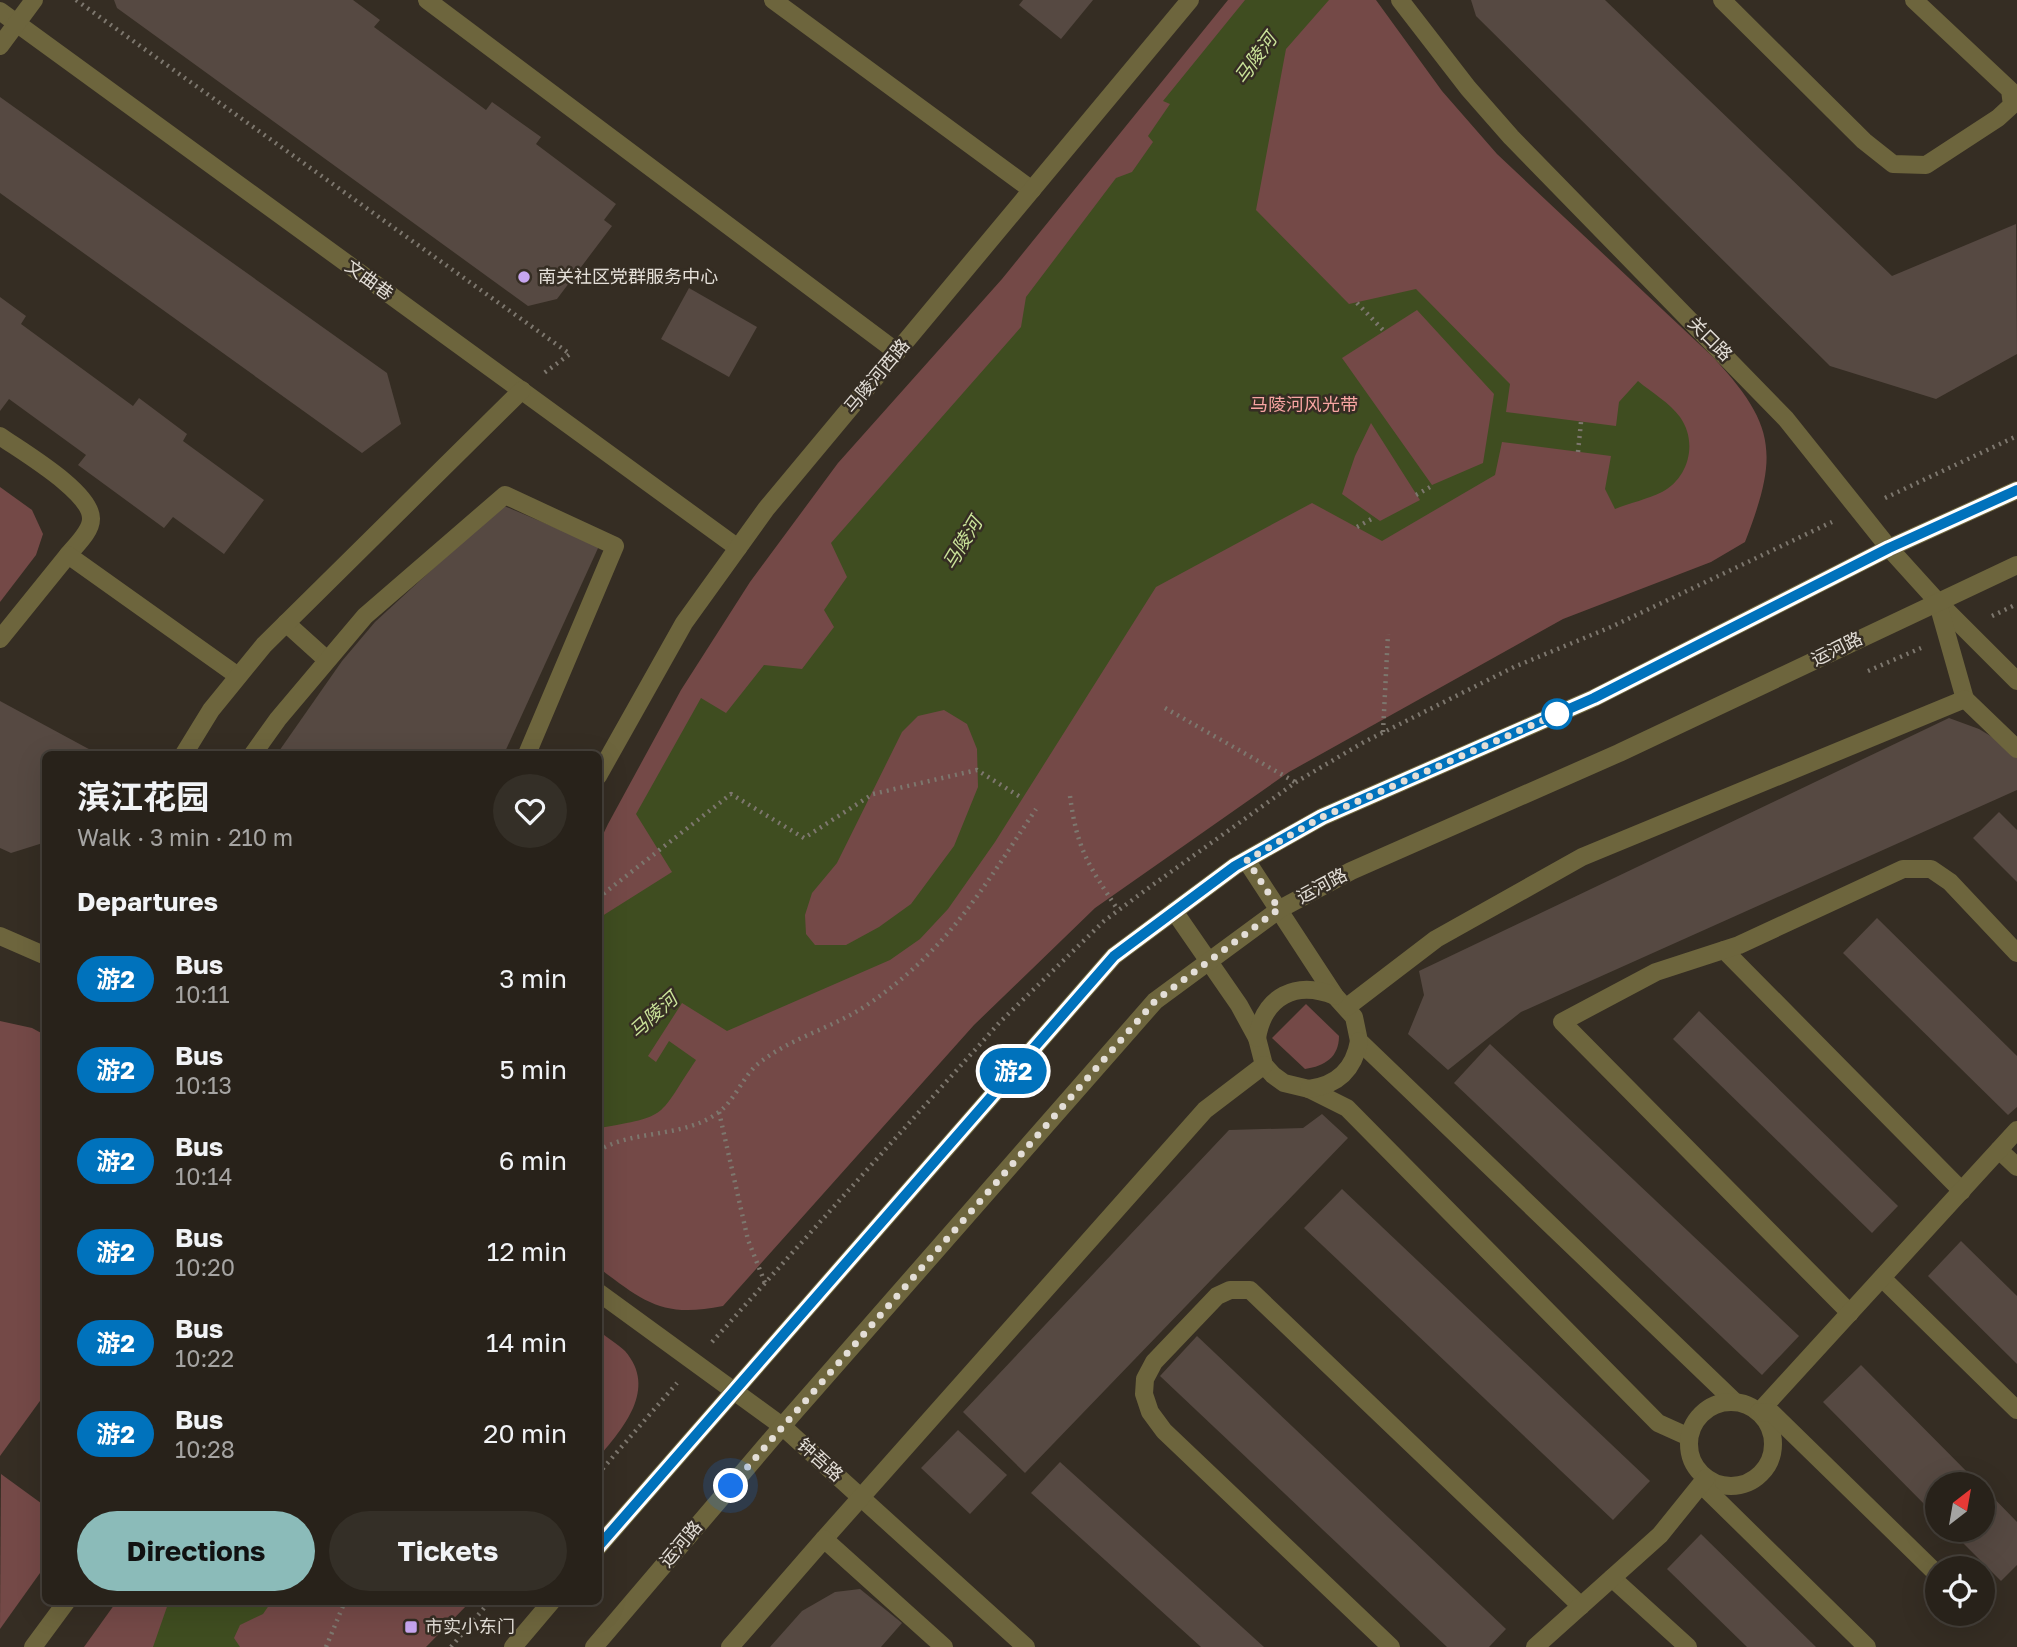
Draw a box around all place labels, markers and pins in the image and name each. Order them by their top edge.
place label: 南关社区党群服务中心 [538,265,718,287]
marker: 南关社区党群服务中心 [516,269,532,285]
unlabelled marker [1542,699,1572,729]
place label: 市实小东门 [425,1615,515,1637]
marker: 市实小东门 [403,1619,419,1635]

